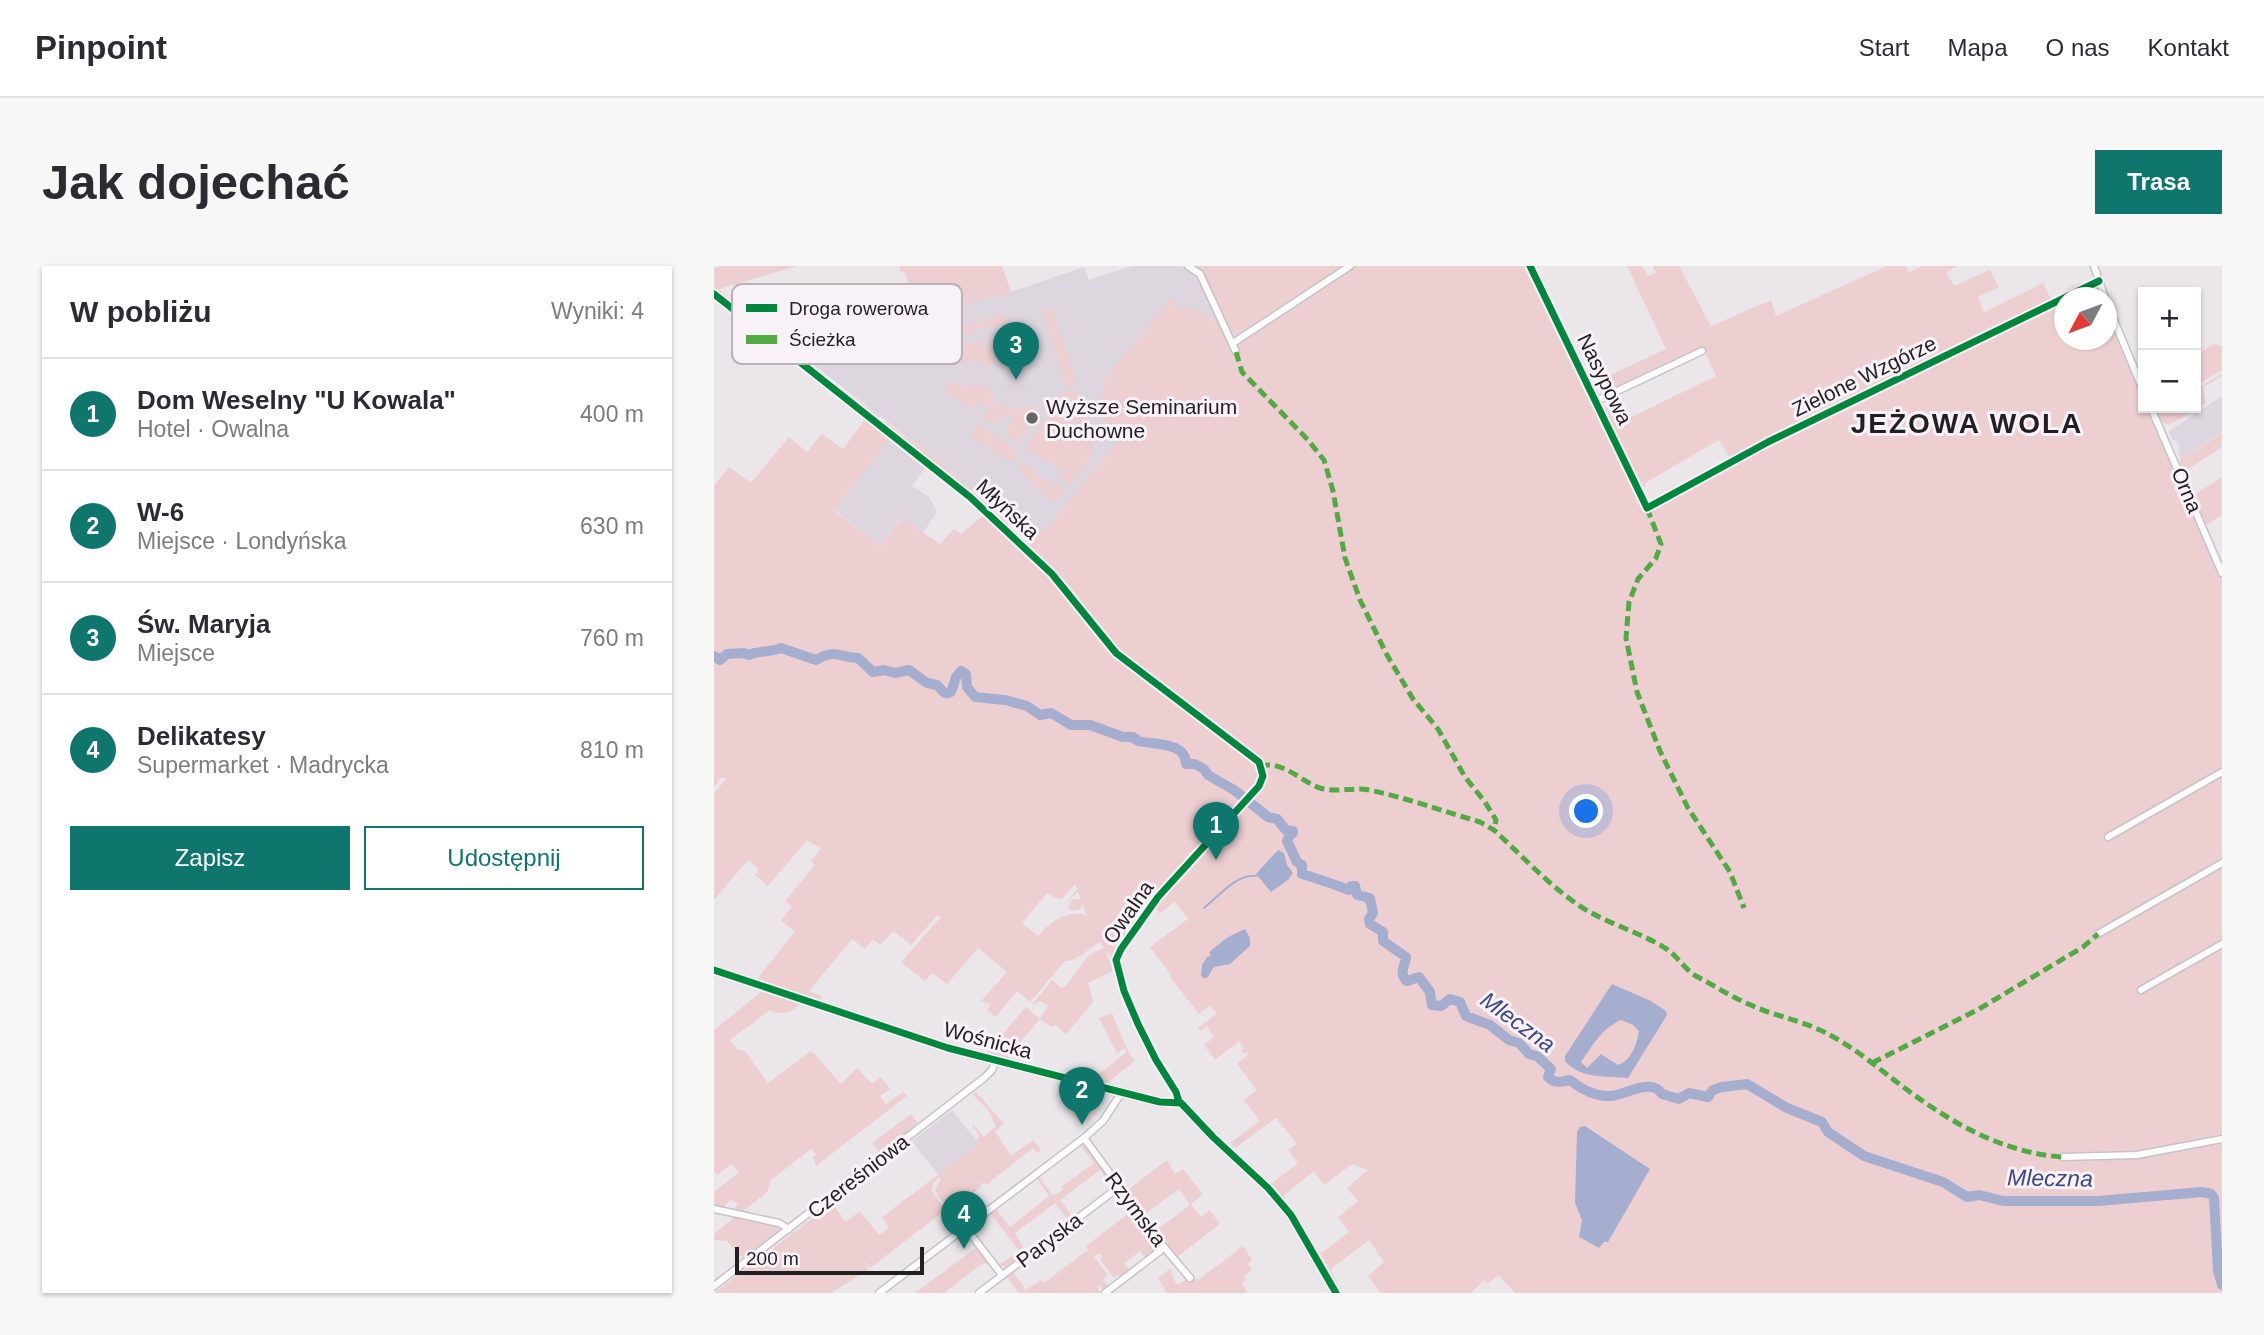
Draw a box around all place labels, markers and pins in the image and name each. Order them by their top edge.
pin: 3 [993,322,1039,380]
place label: Wyższe Seminarium Duchowne [1046,395,1237,442]
marker: Wyższe Seminarium Duchowne [1024,410,1040,426]
pin: 1 [1193,802,1239,860]
pin: 2 [1059,1067,1105,1125]
pin: 4 [941,1191,987,1249]

